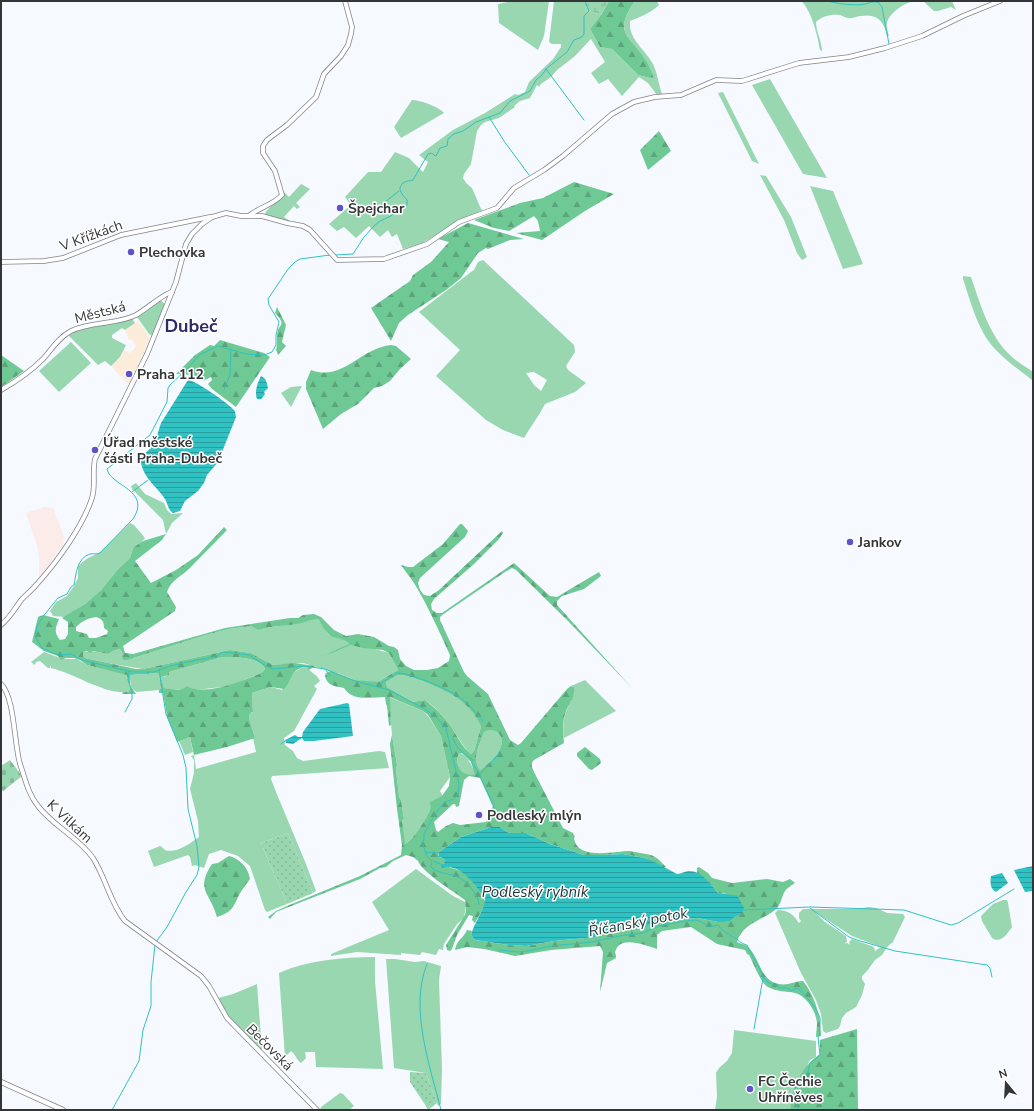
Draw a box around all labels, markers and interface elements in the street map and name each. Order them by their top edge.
place label: Špejchar [348,199,405,218]
marker: Špejchar [335,203,345,213]
street label: V Křížkách [56,215,125,256]
place label: Plechovka [139,243,205,262]
marker: Plechovka [126,247,136,257]
street label: Městská [73,297,128,328]
district label: Dubeč [164,314,218,338]
place label: Praha 112 [137,365,204,384]
marker: Praha 112 [124,369,134,379]
place label: Úřad městské části Praha-Dubeč [103,433,222,468]
marker: Úřad městské části Praha-Dubeč [90,445,100,455]
place label: Jankov [857,533,902,552]
marker: Jankov [845,537,855,547]
street label: K Vilkám [43,795,97,847]
place label: Podleský mlýn [487,806,582,825]
marker: Podleský mlýn [474,810,484,820]
water label: Podleský rybník [482,882,589,902]
water label: Říčanský potok [587,902,690,941]
street label: Bečovská [242,1020,297,1075]
north arrow [986,1063,1026,1103]
text: N [997,1066,1009,1082]
place label: FC Čechie Uhříněves [758,1072,823,1107]
marker: FC Čechie Uhříněves [745,1084,755,1094]

